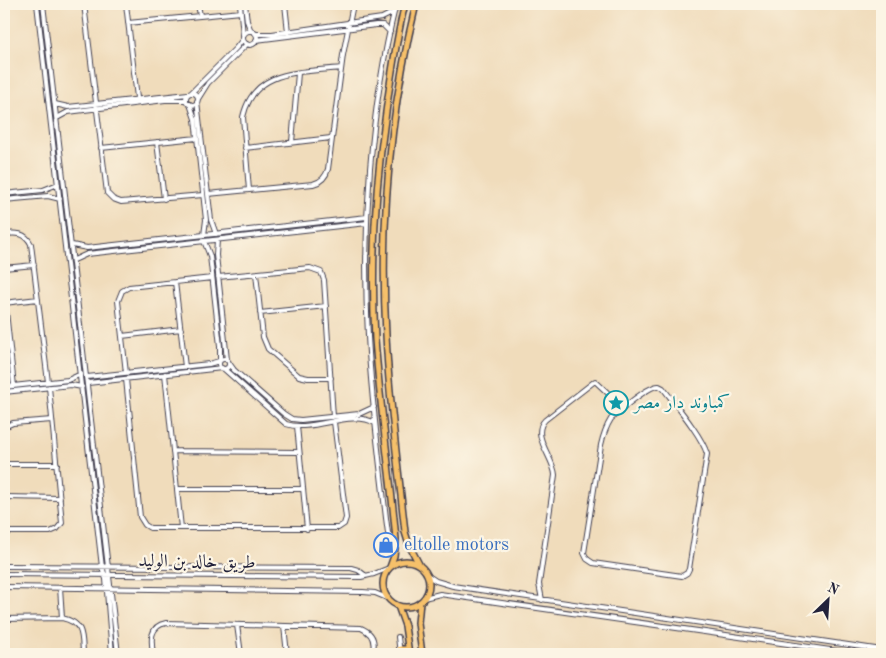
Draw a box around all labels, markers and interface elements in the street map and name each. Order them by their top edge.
place icon: كمباوند دار مصر [603,390,629,416]
place label: كمباوند دار مصر [632,393,730,414]
shop icon: eltolle motors [373,532,399,558]
place label: eltolle motors [404,536,509,554]
street label: طريق خالد بن الوليد [138,552,256,574]
north arrow [804,576,854,626]
text: N [825,581,841,598]

